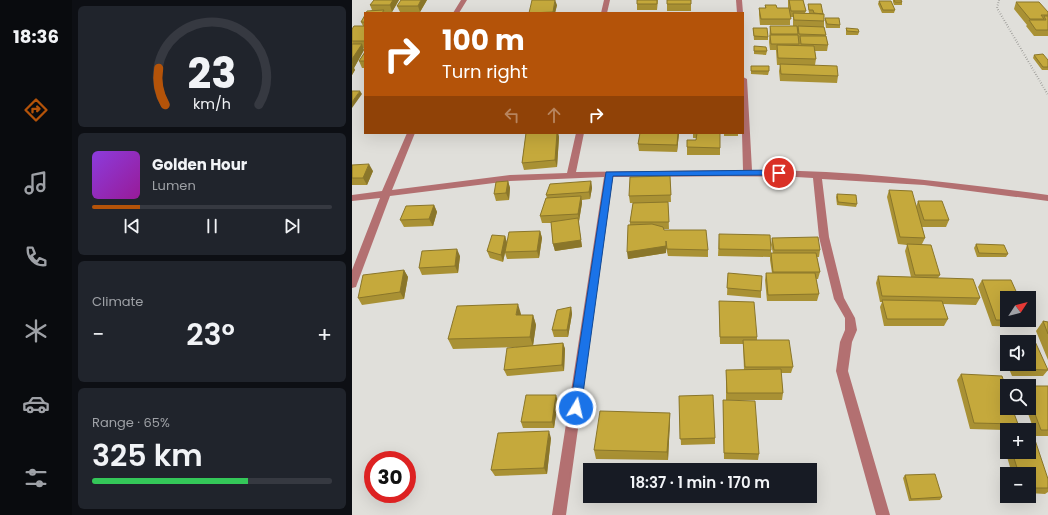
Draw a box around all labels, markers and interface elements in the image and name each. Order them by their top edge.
text: 100 m [442,21,525,60]
text: 18:36 [13,24,59,49]
icon: right [376,28,428,80]
text: 23 [188,43,236,102]
text: Turn right [442,59,528,84]
text: km/h [193,93,231,113]
icon: directions [22,96,50,124]
icon: left [501,104,523,126]
icon: ahead [543,104,565,126]
icon: right [585,104,607,126]
text: Golden Hour [152,154,247,175]
pin [762,156,796,190]
icon: arrive [768,162,790,184]
icon: music [22,169,50,197]
text: Lumen [152,176,196,195]
icon: previous [121,215,143,237]
icon: pause [201,215,223,237]
icon: next [281,215,303,237]
icon: phone [22,243,50,271]
north arrow [1000,291,1036,327]
map controls [1000,291,1036,503]
text: Climate [92,292,143,311]
text: 23° [186,313,235,356]
icon: climate [22,317,50,345]
text: − [92,319,104,350]
text: + [317,319,332,350]
button: sound [1000,335,1036,371]
button: search [1000,379,1036,415]
position arrow [555,387,597,429]
icon: car [22,390,50,418]
text: Range · 65% [92,413,170,432]
button: + [1000,423,1036,459]
text: 325 km [92,434,203,477]
speed limit sign: 30 [364,451,416,503]
icon: filters [22,464,50,492]
button: − [1000,467,1036,503]
text: 18:37 · 1 min · 170 m [630,472,770,493]

